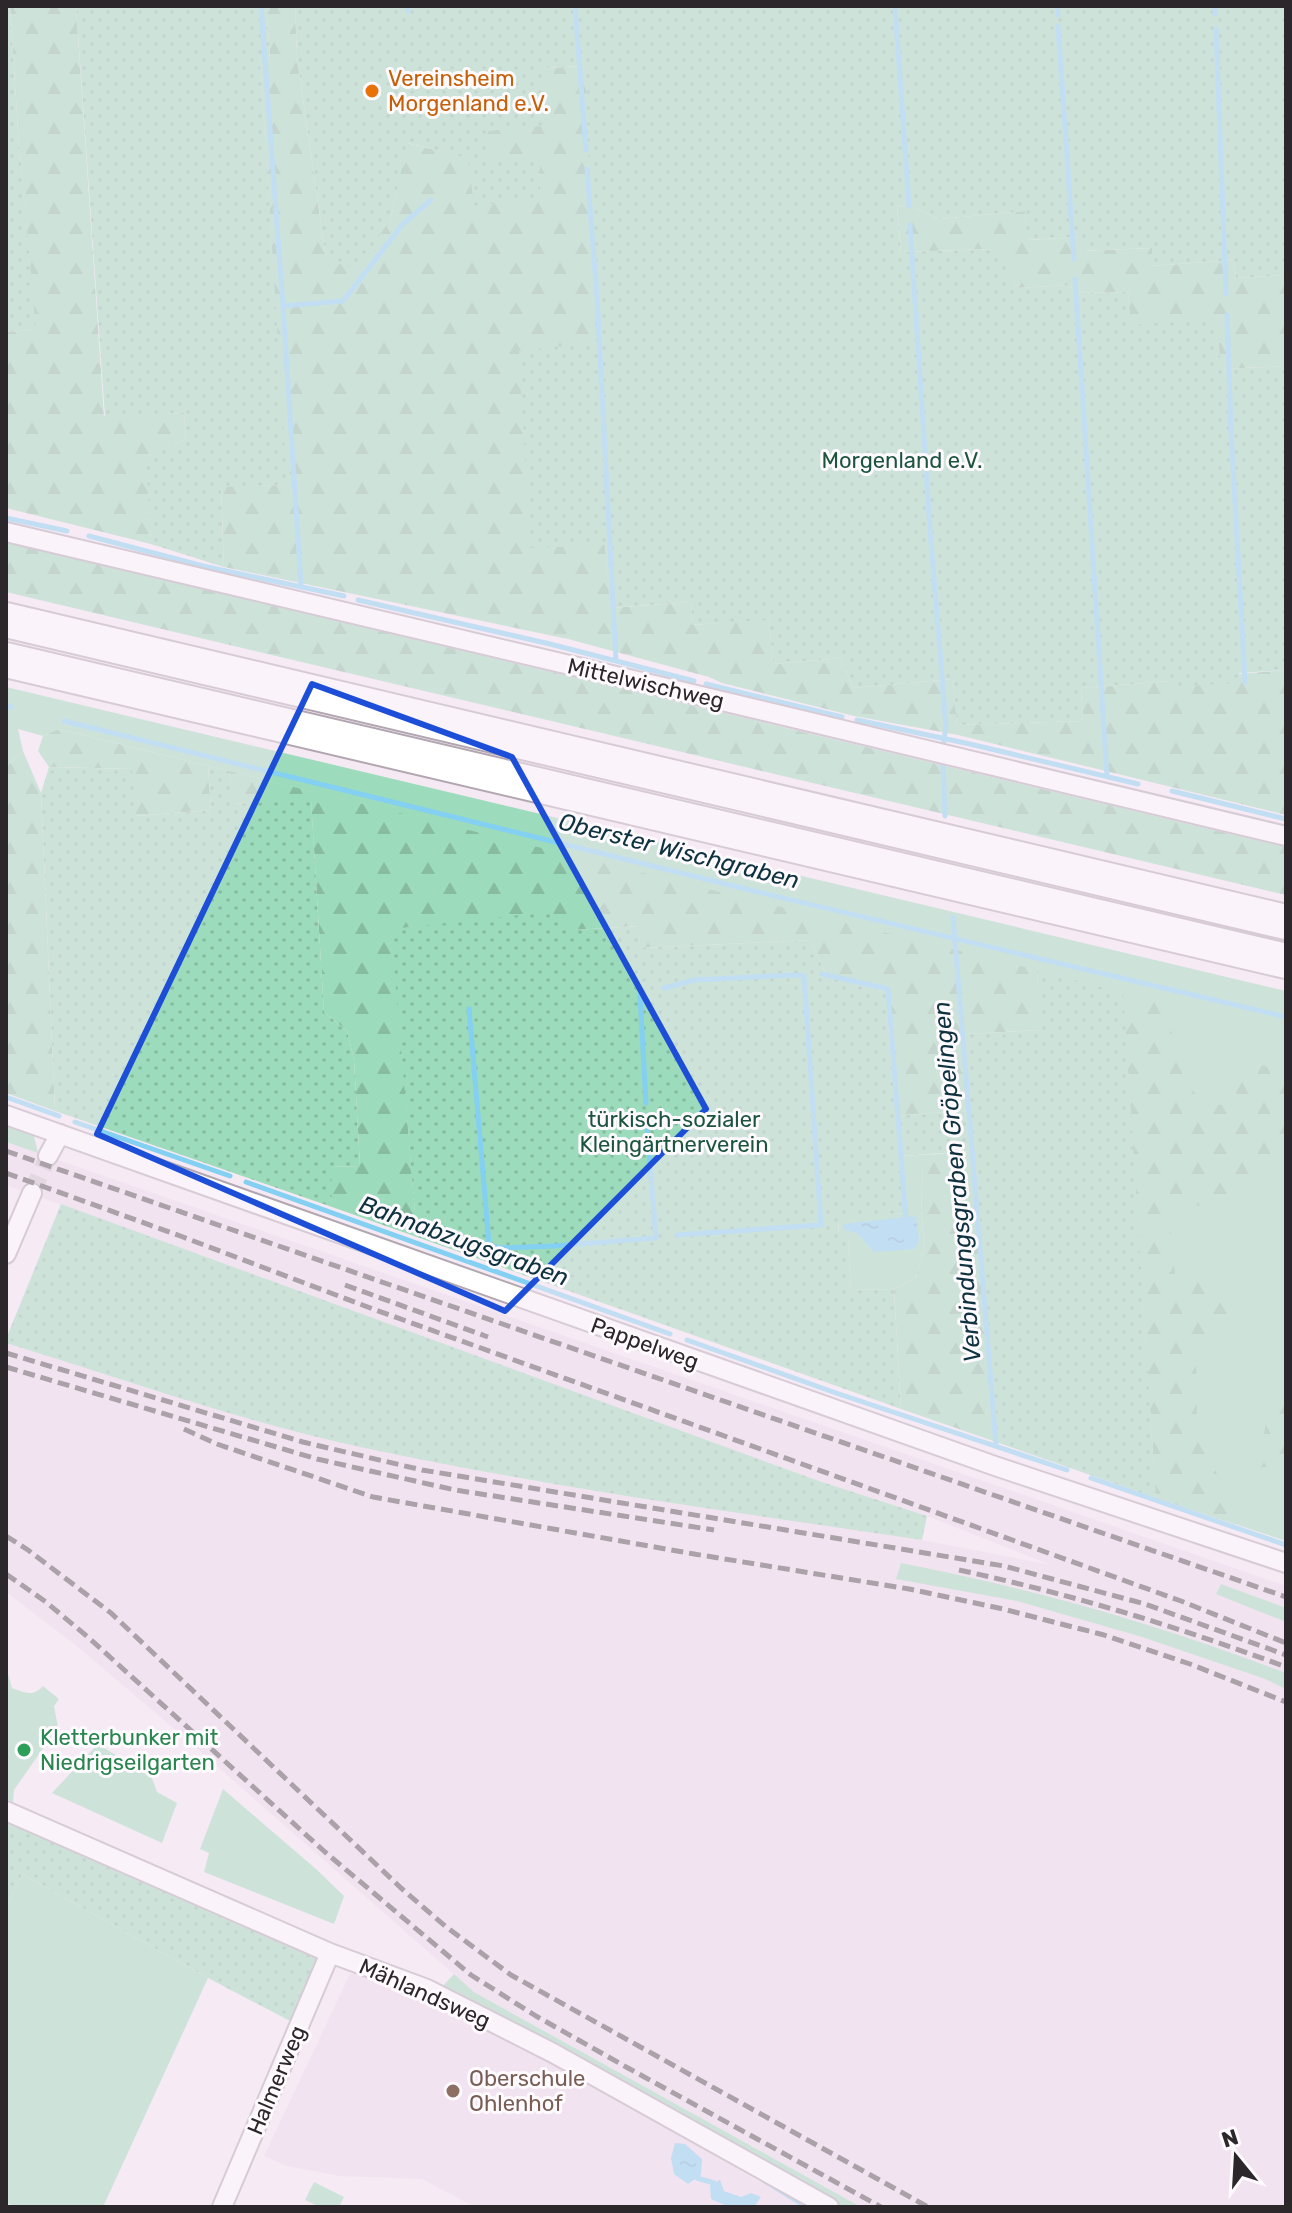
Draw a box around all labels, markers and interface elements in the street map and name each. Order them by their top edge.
place label: Vereinsheim Morgenland e.V. [388,65,549,117]
marker: Vereinsheim Morgenland e.V. [363,82,381,100]
park label: Morgenland e.V. [821,447,983,474]
street label: Mittelwischweg [565,652,727,715]
water label: Oberster Wischgraben [556,808,802,894]
water label: Verbindungsgraben Gröpelingen [927,1000,987,1364]
park label: türkisch-sozialer Kleingärtnerverein [579,1106,769,1158]
water label: Bahnabzugsgraben [356,1190,572,1292]
street label: Pappelweg [587,1312,702,1375]
place label: Kletterbunker mit Niedrigseilgarten [40,1724,219,1776]
marker: Kletterbunker mit Niedrigseilgarten [15,1741,33,1759]
street label: Mählandsweg [355,1953,495,2034]
street label: Halmerweg [241,2021,312,2139]
place label: Oberschule Ohlenhof [469,2065,585,2117]
marker: Oberschule Ohlenhof [444,2082,462,2100]
north arrow [1196,2117,1276,2197]
text: N [1218,2123,1242,2154]

